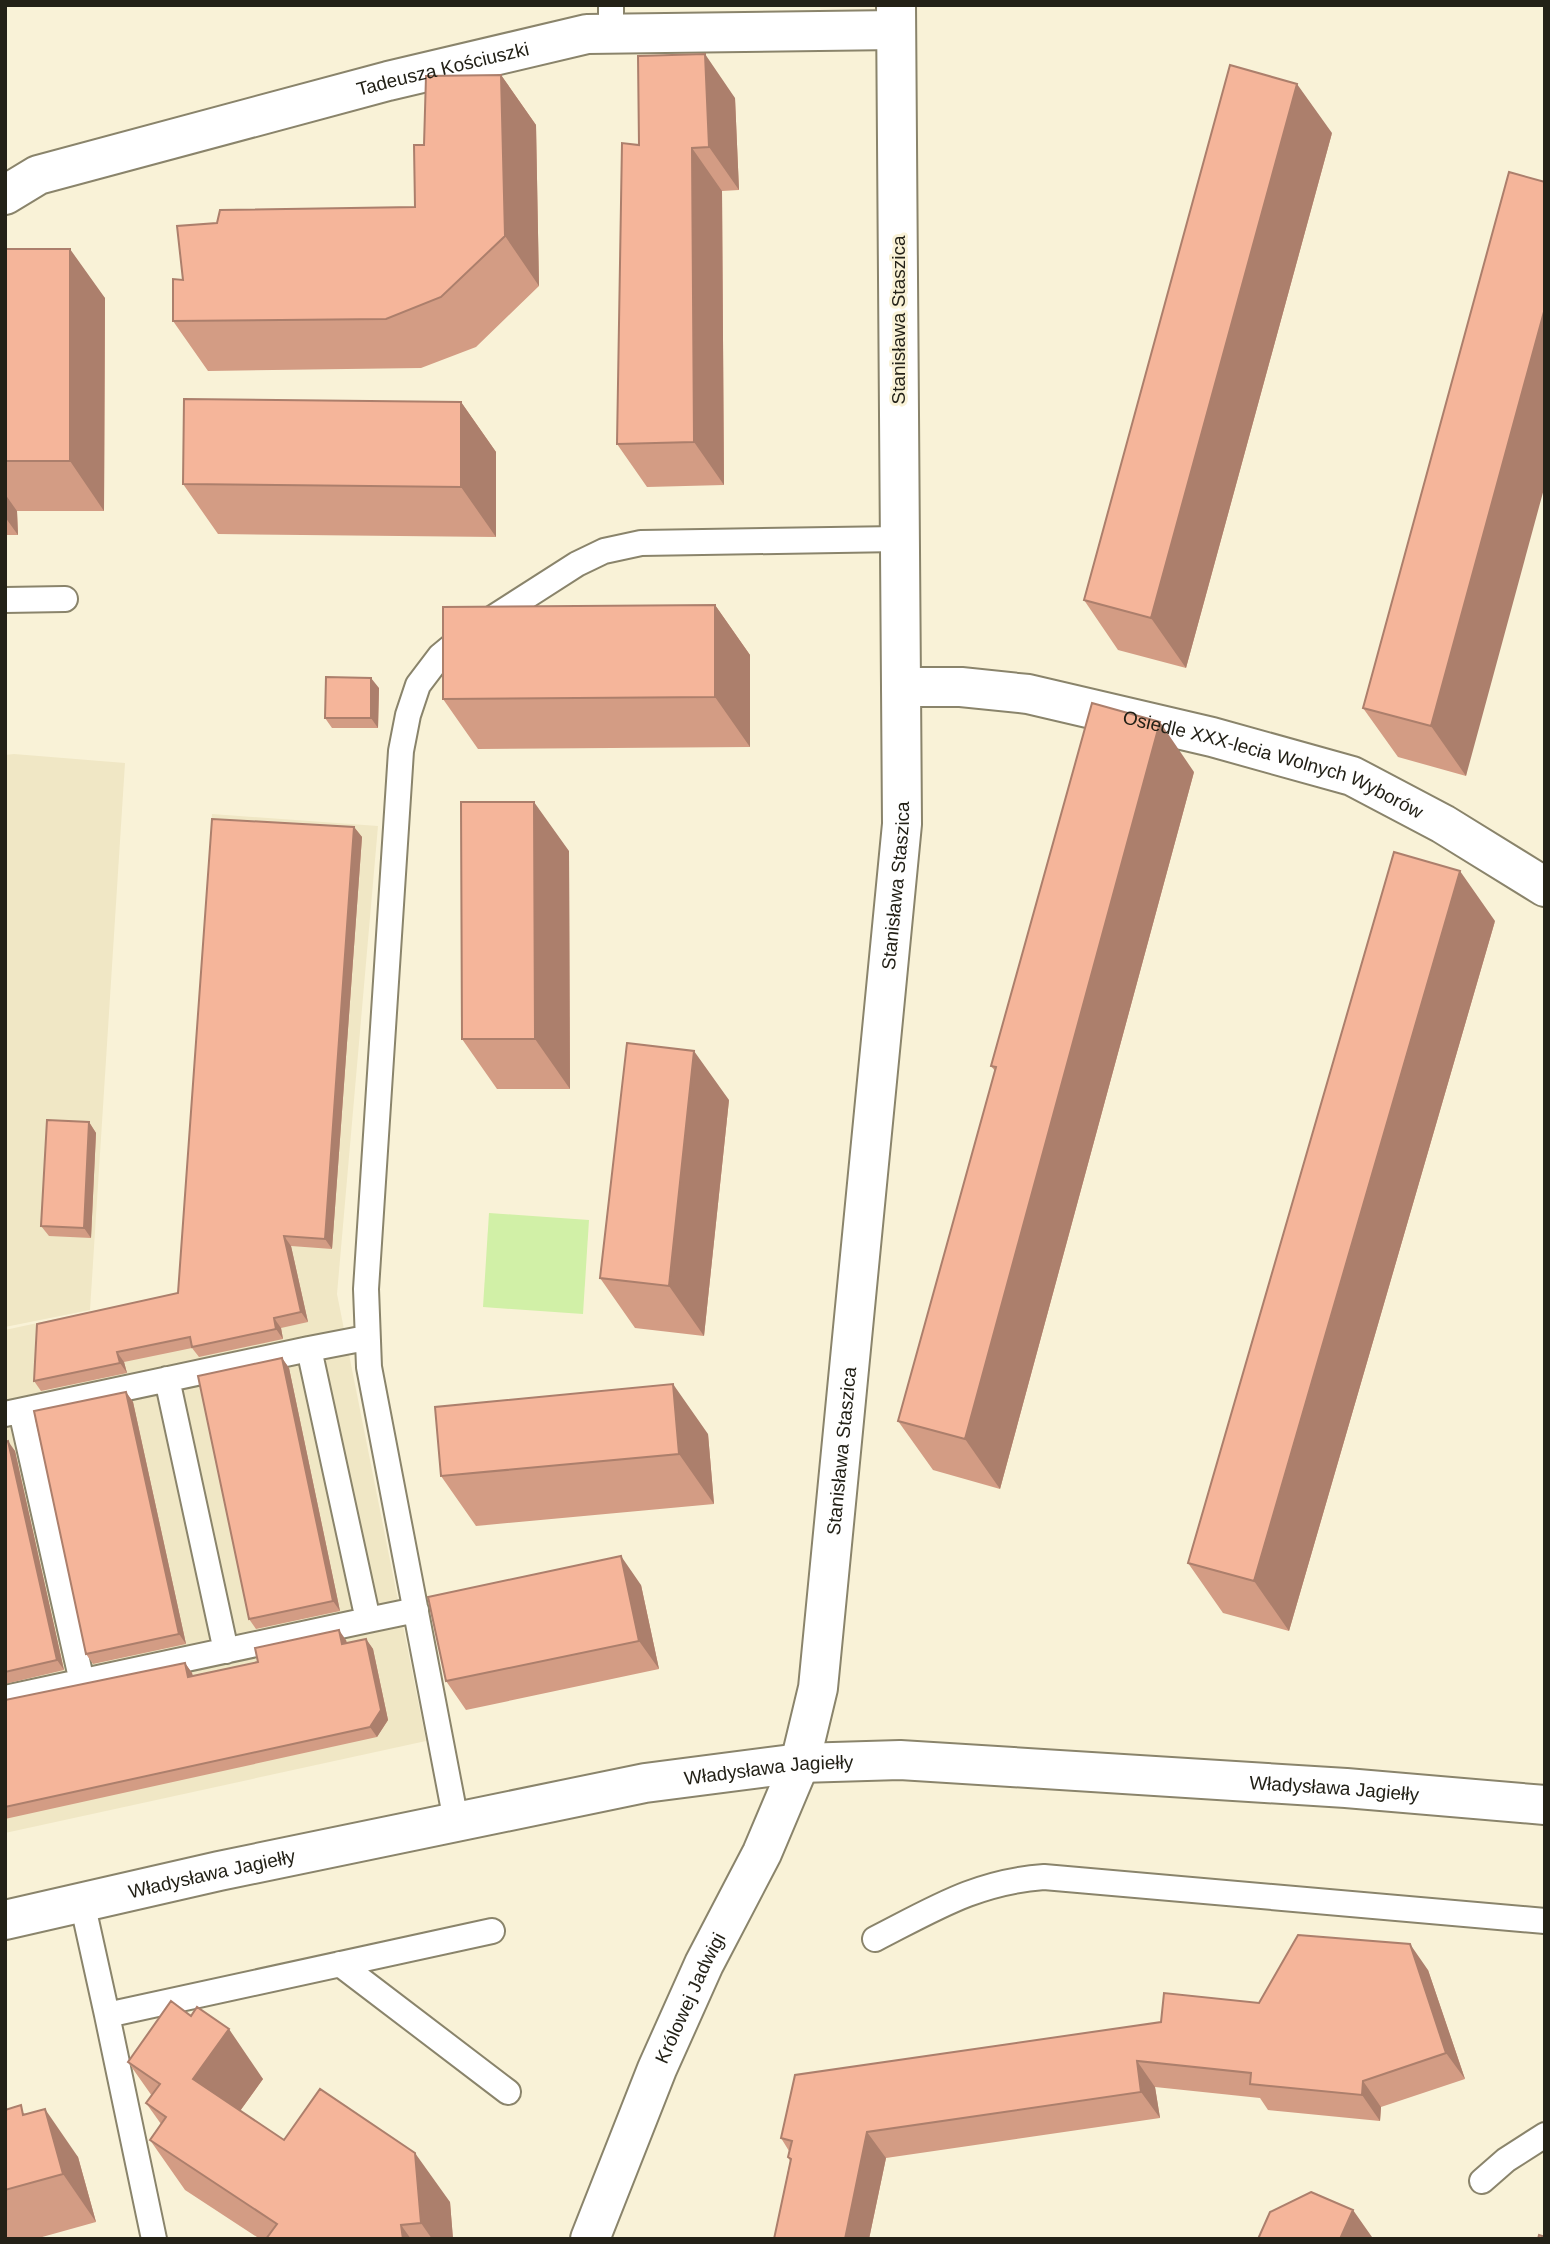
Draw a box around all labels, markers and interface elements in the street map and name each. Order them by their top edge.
street label: Tadeusza Kościuszki [354,38,531,100]
street label: Stanisława Staszica [888,235,909,404]
street label: Osiedle XXX-lecia Wolnych Wyborów [1121,707,1427,823]
street label: Stanisława Staszica [878,801,913,971]
street label: Stanisława Staszica [823,1365,860,1536]
street label: Władysława Jagiełły [683,1751,854,1789]
street label: Władysława Jagiełły [1249,1772,1420,1805]
street label: Władysława Jagiełły [126,1845,298,1902]
street label: Królowej Jadwigi [651,1929,730,2067]

